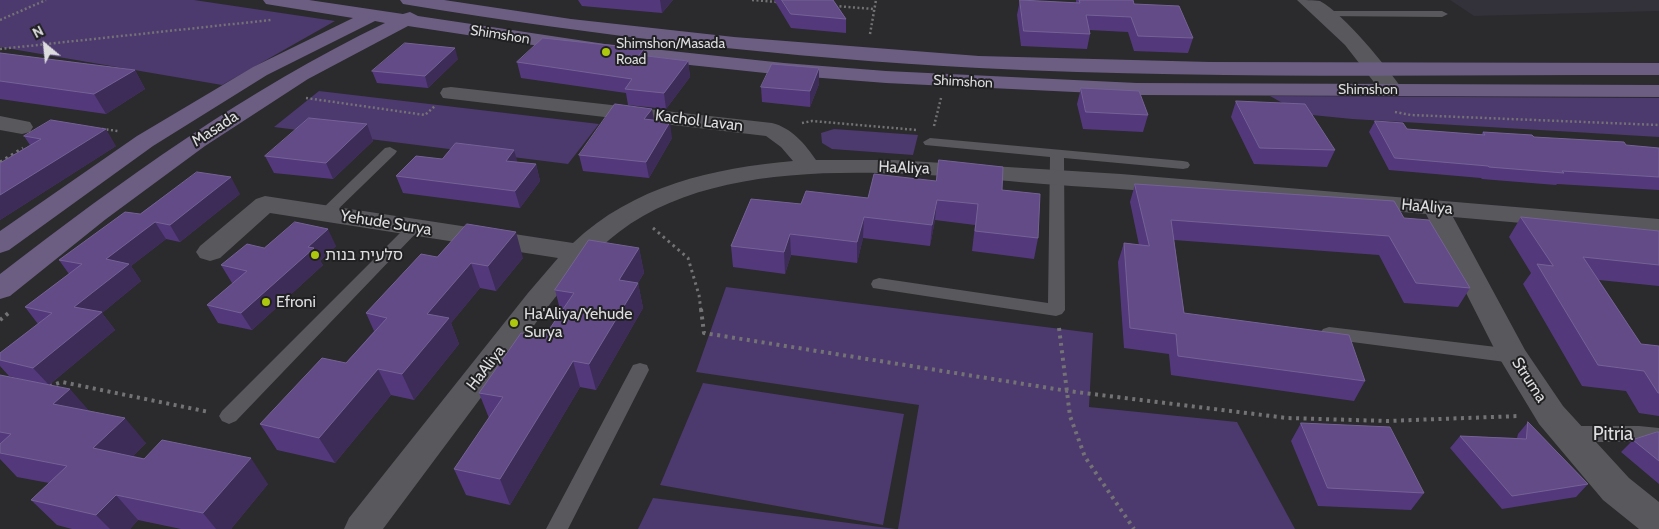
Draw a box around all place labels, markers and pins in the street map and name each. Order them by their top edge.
place label: Shimshon/Masada Road [616,36,725,68]
marker: Shimshon/Masada Road [600,46,612,58]
place label: סלעית בנות [325,245,403,265]
marker: סלעית בנות [309,249,321,261]
place label: Efroni [276,292,316,312]
marker: Efroni [260,296,272,308]
place label: Ha'Aliya/Yehude Surya [524,304,632,342]
marker: Ha'Aliya/Yehude Surya [508,317,520,329]

